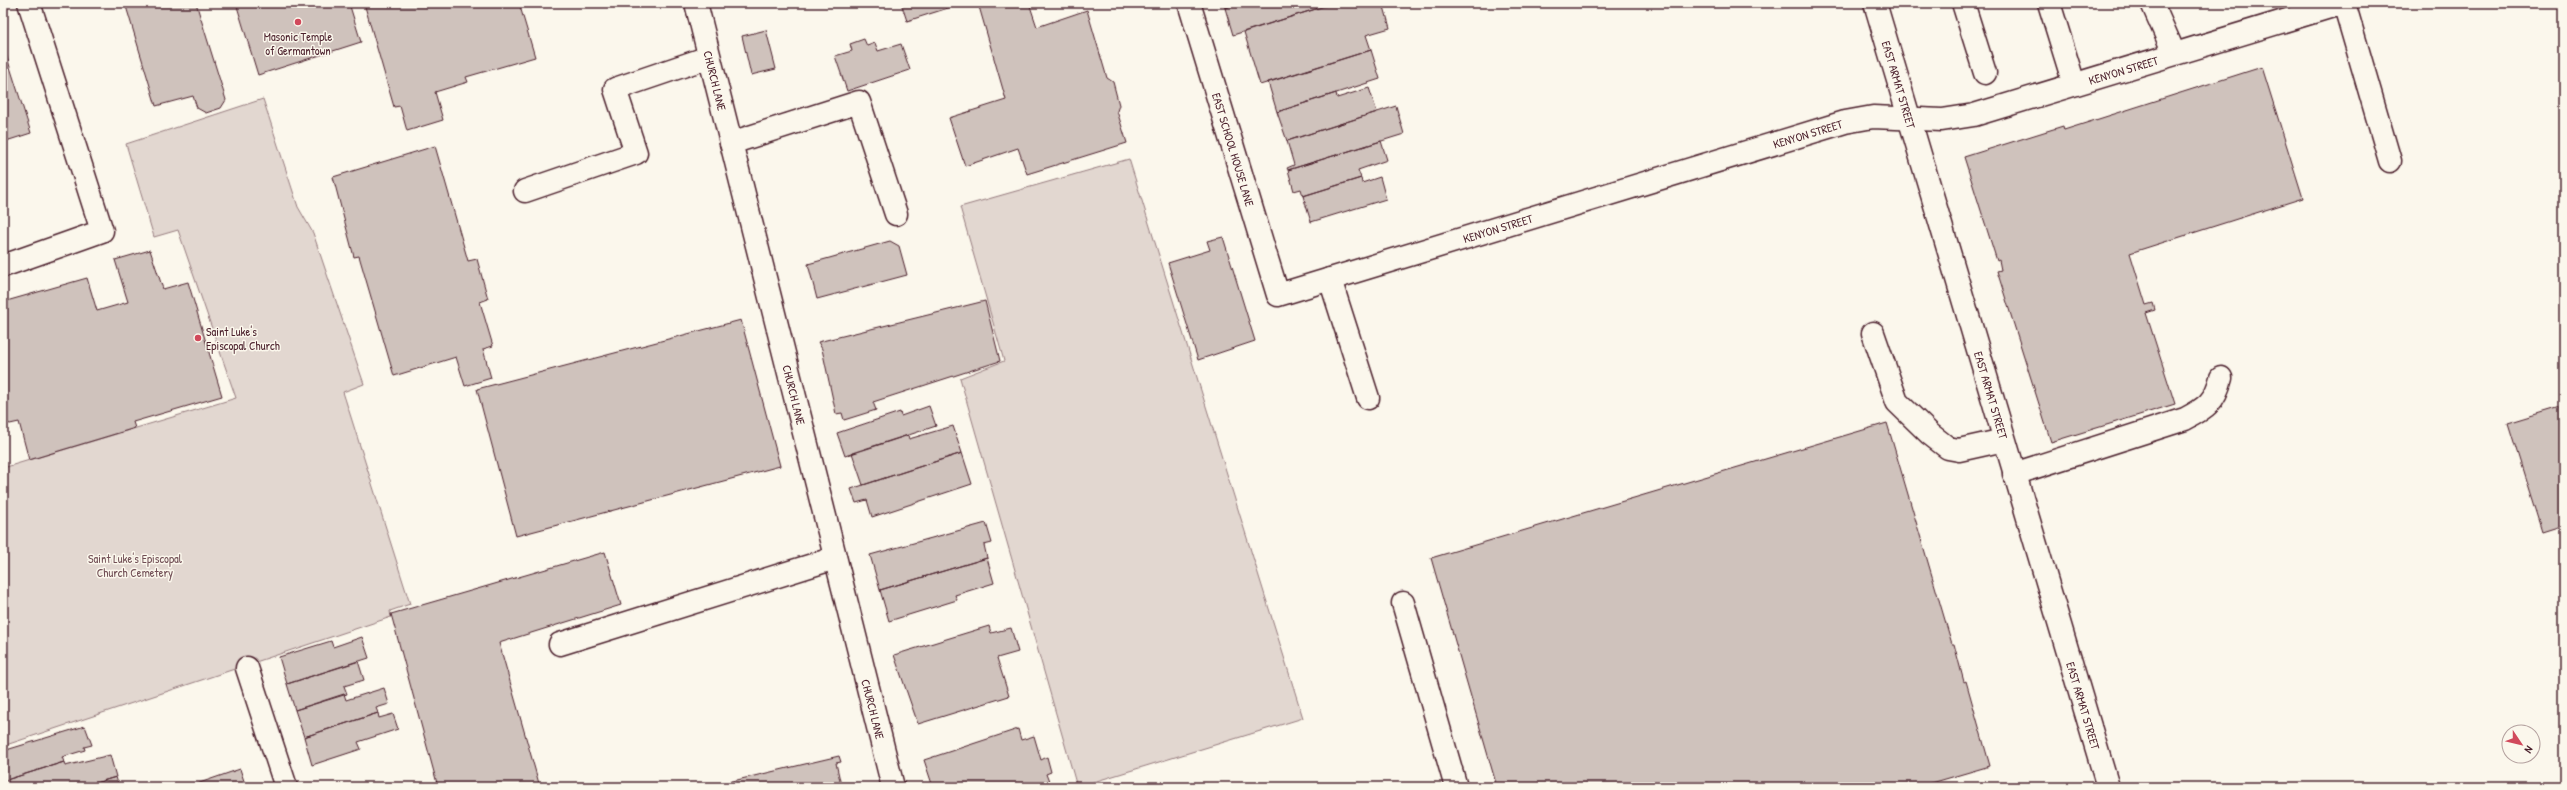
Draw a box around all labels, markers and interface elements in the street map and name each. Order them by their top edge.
marker: Masonic Temple of Germantown [293,17,303,27]
place label: Masonic Temple of Germantown [264,28,332,59]
street label: EAST ARMAT STREET [1878,39,1920,131]
street label: CHURCH LANE [700,49,731,113]
street label: KENYON STREET [2086,51,2161,88]
street label: EAST SCHOOL HOUSE LANE [1208,90,1259,209]
street label: KENYON STREET [1771,115,1845,152]
street label: KENYON STREET [1461,209,1535,247]
place label: Saint Luke's Episcopal Church [206,323,280,354]
marker: Saint Luke's Episcopal Church [193,333,203,343]
street label: EAST ARMAT STREET [1970,349,2013,441]
street label: CHURCH LANE [779,363,810,427]
park label: Saint Luke's Episcopal Church Cemetery [88,550,183,581]
street label: EAST ARMAT STREET [2063,660,2105,752]
street label: CHURCH LANE [858,677,889,741]
north arrow [2501,724,2541,764]
text: N [2522,743,2537,756]

